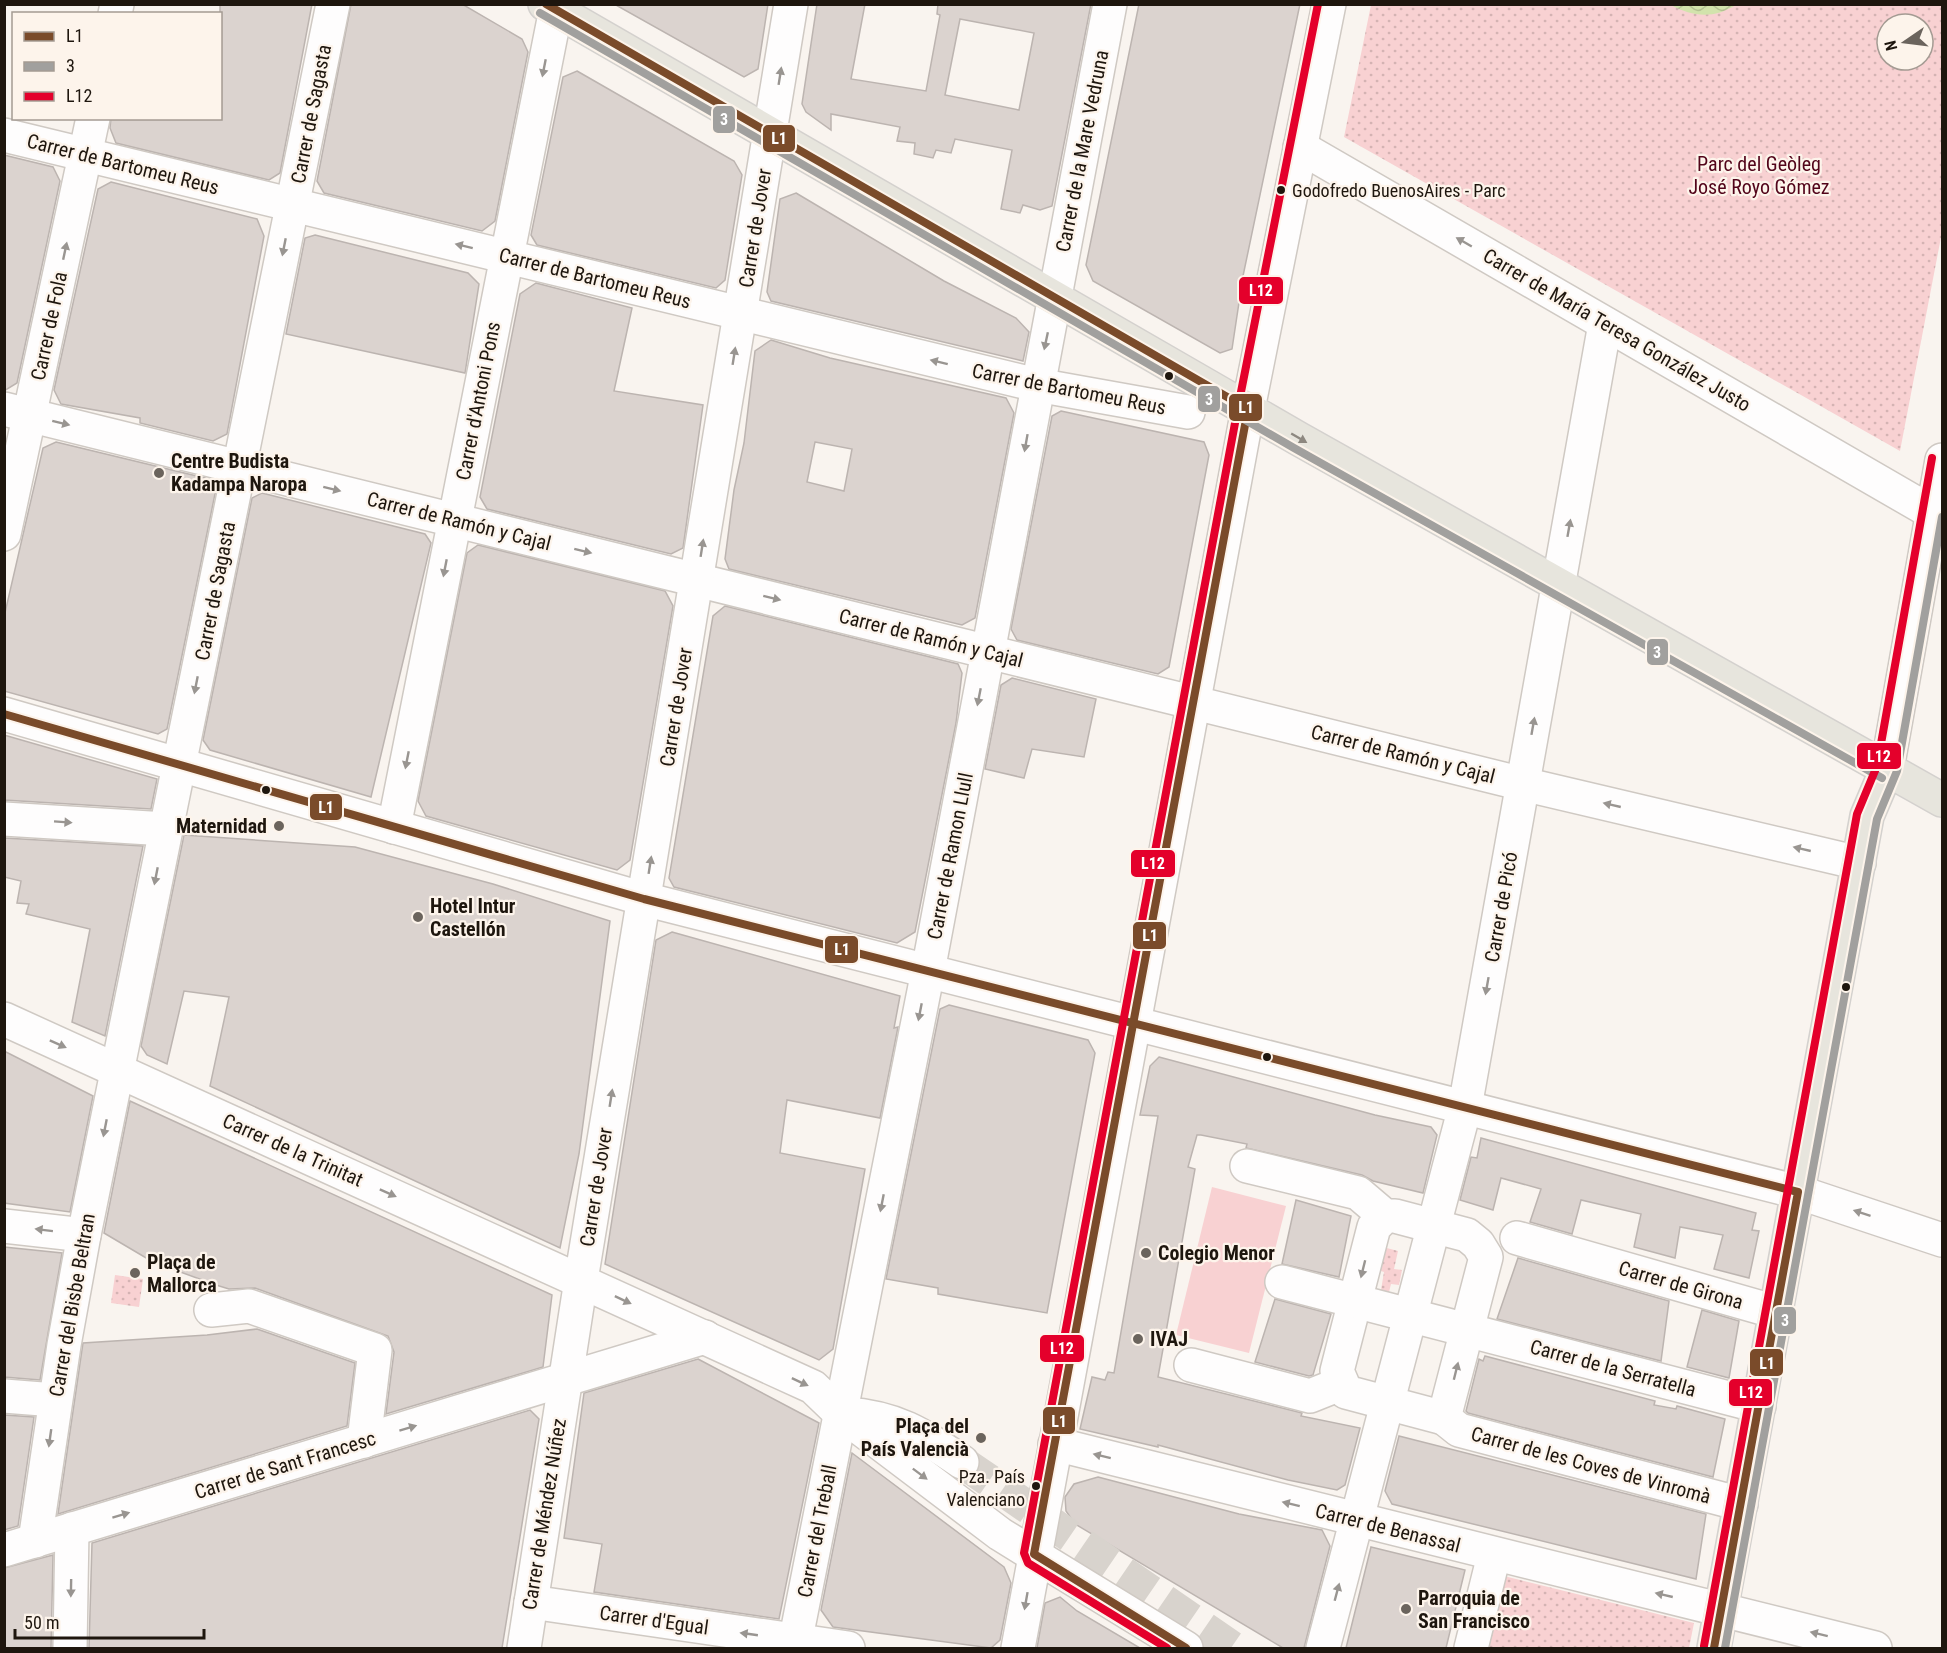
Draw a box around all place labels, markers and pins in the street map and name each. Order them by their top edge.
place label: Godofredo BuenosAires - Parc [1292,180,1505,201]
marker: Godofredo BuenosAires - Parc [1275,184,1287,196]
unlabelled marker [1163,370,1175,382]
place label: Centre Budista Kadampa Naropa [171,449,307,496]
marker: Centre Budista Kadampa Naropa [152,466,166,480]
unlabelled marker [260,784,272,796]
place label: Maternidad [176,814,267,838]
marker: Maternidad [272,819,286,833]
place label: Hotel Intur Castellón [430,894,516,941]
marker: Hotel Intur Castellón [411,910,425,924]
unlabelled marker [1840,981,1852,993]
unlabelled marker [1261,1051,1273,1063]
place label: Colegio Menor [1158,1241,1275,1265]
marker: Colegio Menor [1139,1246,1153,1260]
place label: Plaça de Mallorca [147,1250,217,1297]
marker: Plaça de Mallorca [128,1266,142,1280]
place label: IVAJ [1150,1327,1188,1351]
marker: IVAJ [1131,1332,1145,1346]
place label: Plaça del País Valencià [861,1414,969,1461]
marker: Plaça del País Valencià [974,1431,988,1445]
place label: Pza. País Valenciano [947,1466,1025,1510]
marker: Pza. País Valenciano [1030,1480,1042,1492]
place label: Parroquia de San Francisco [1418,1586,1530,1633]
marker: Parroquia de San Francisco [1399,1602,1413,1616]

